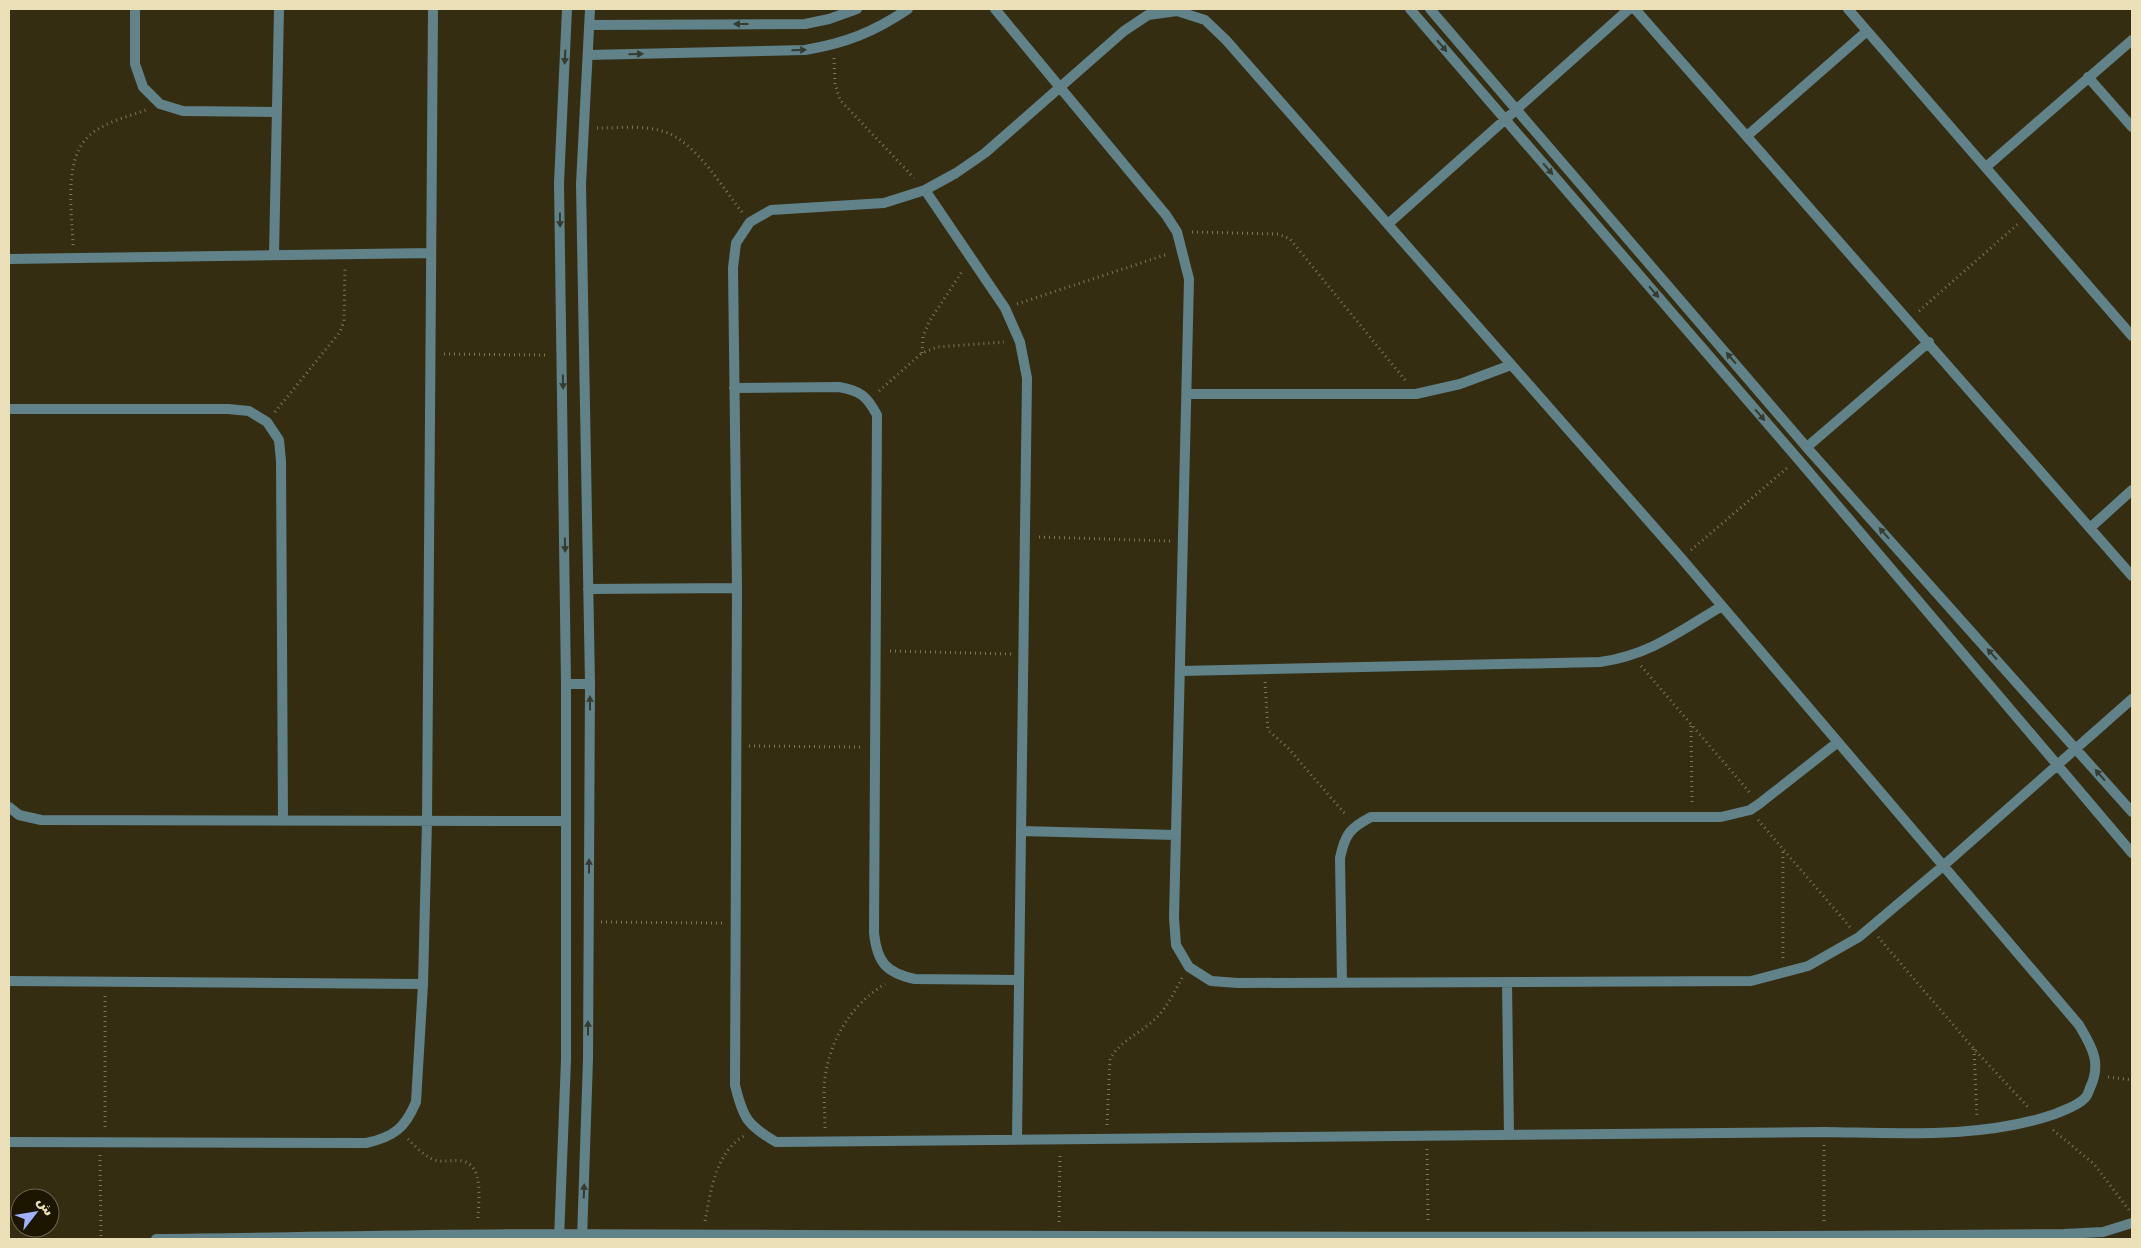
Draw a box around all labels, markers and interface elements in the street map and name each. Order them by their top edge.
one-way arrow [732,20,748,28]
one-way arrow [1437,39,1448,52]
one-way arrow [791,46,807,54]
one-way arrow [560,50,568,66]
one-way arrow [629,50,645,58]
one-way arrow [1543,162,1554,175]
one-way arrow [556,212,564,228]
one-way arrow [1648,286,1659,298]
one-way arrow [1725,352,1736,365]
one-way arrow [559,374,567,390]
one-way arrow [1754,409,1766,421]
one-way arrow [1878,528,1890,540]
one-way arrow [561,537,569,553]
one-way arrow [1987,648,1998,661]
one-way arrow [586,695,594,711]
one-way arrow [2095,769,2106,782]
one-way arrow [585,857,593,873]
one-way arrow [584,1020,592,1036]
one-way arrow [580,1182,588,1198]
north arrow [10,1188,60,1238]
text: ش [34,1194,58,1219]

